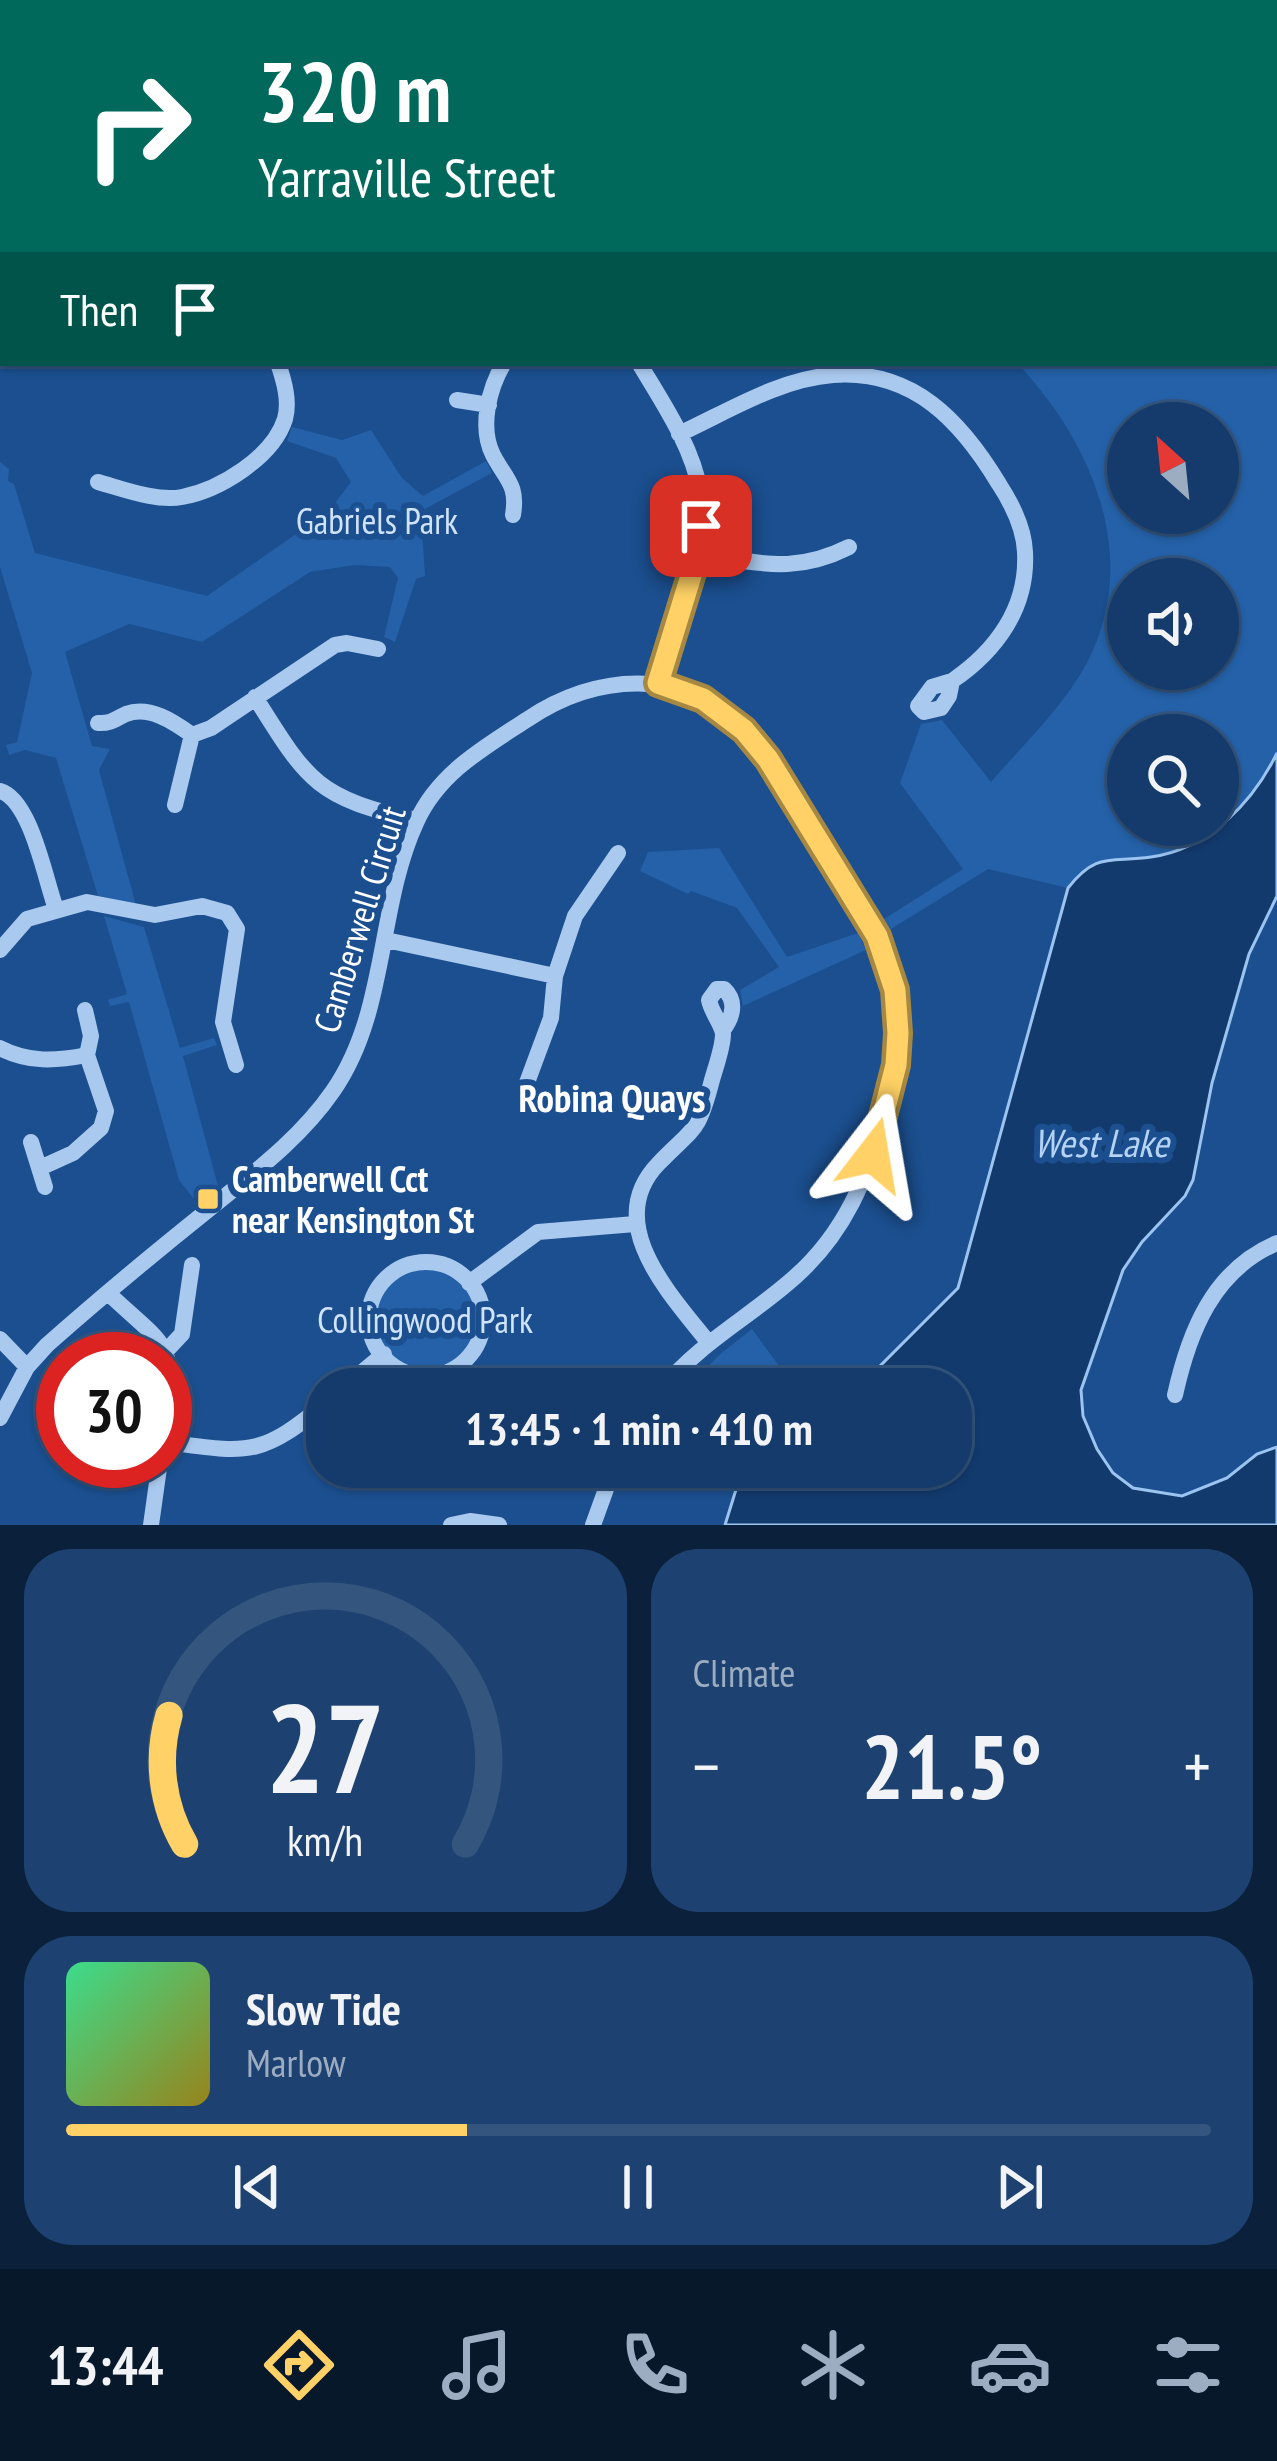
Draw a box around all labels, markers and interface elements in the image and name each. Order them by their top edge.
text: 320 m [258,36,451,145]
icon: right [60,48,216,204]
text: Yarraville Street [258,142,556,212]
icon: arrive [162,276,228,342]
text: Then [60,280,138,338]
north arrow [1107,402,1239,534]
map controls [1107,402,1239,846]
pin [650,475,752,577]
icon: arrive [668,493,734,559]
park label: Gabriels Park [296,497,458,544]
button: sound [1107,558,1239,690]
button: search [1107,714,1239,846]
street label: Camberwell Circuit [302,800,416,1038]
district label: Robina Quays [519,1072,705,1123]
position arrow [810,1092,936,1218]
water label: West Lake [1033,1117,1171,1168]
place label: Camberwell Cct near Kensington St [232,1155,475,1243]
marker: Camberwell Cct near Kensington St [195,1186,221,1212]
park label: Collingwood Park [317,1296,533,1343]
speed limit sign: 30 [36,1332,192,1488]
text: 13:45 · 1 min · 410 m [465,1399,813,1457]
text: Climate [693,1647,795,1698]
text: 27 [266,1666,385,1827]
text: 21.5° [861,1707,1042,1824]
text: − [693,1723,720,1808]
text: + [1184,1723,1211,1808]
text: km/h [287,1811,363,1867]
text: Slow Tide [246,1979,401,2037]
text: Marlow [246,2037,346,2088]
icon: previous [224,2154,290,2220]
icon: pause [605,2154,671,2220]
icon: next [987,2154,1053,2220]
icon: directions [257,2323,341,2407]
icon: music [435,2323,519,2407]
icon: phone [613,2323,697,2407]
icon: climate [791,2323,875,2407]
icon: car [968,2323,1052,2407]
icon: filters [1146,2323,1230,2407]
text: 13:44 [47,2330,164,2400]

